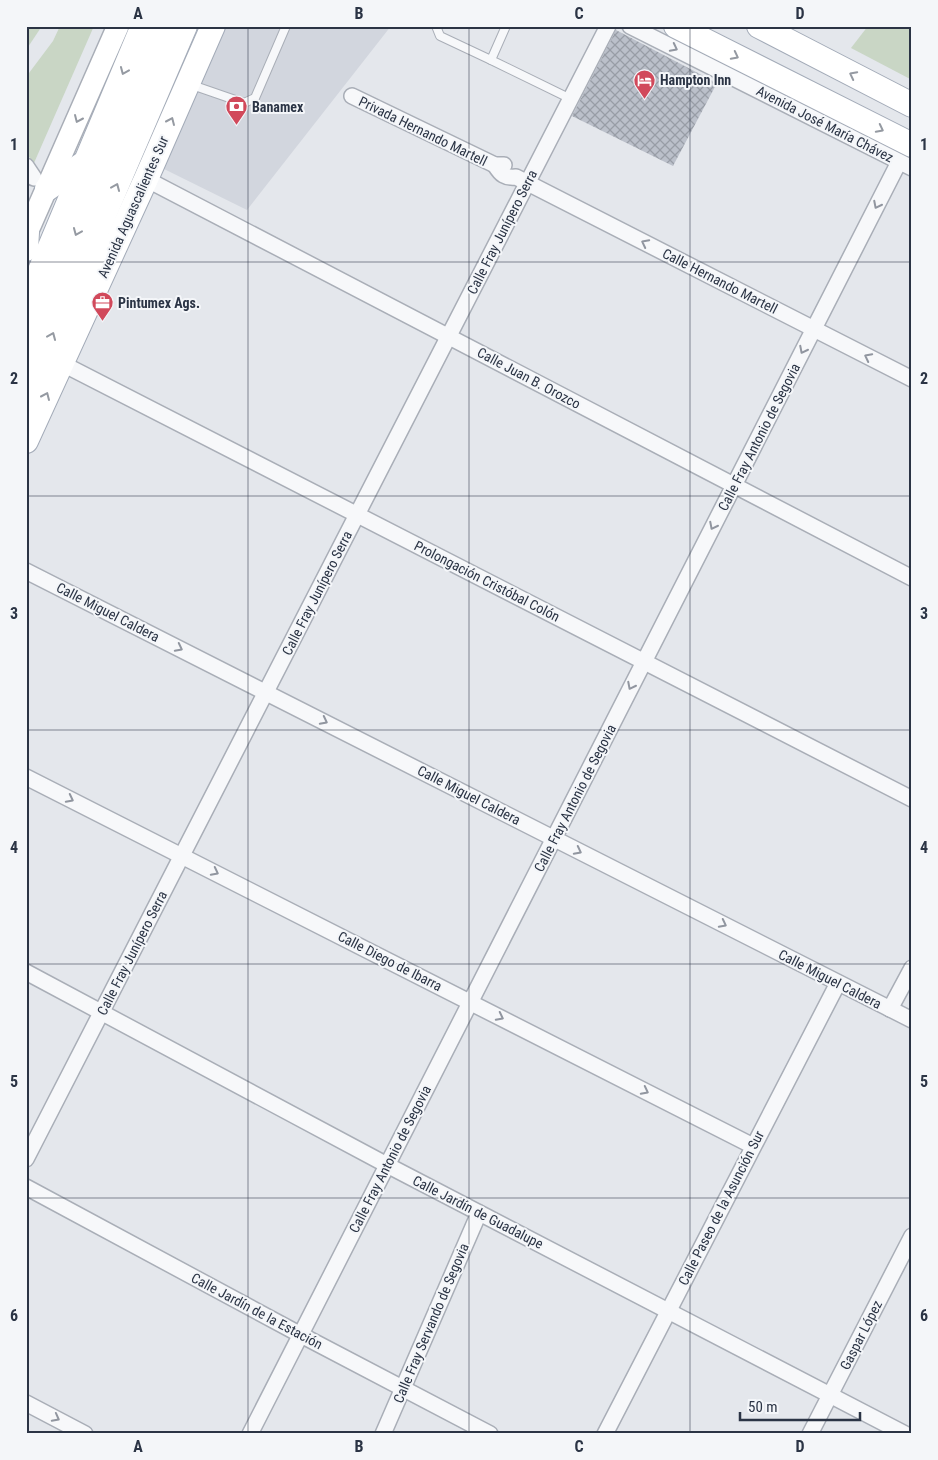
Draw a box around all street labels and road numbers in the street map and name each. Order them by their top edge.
street label: Avenida José María Chávez [754,82,896,166]
street label: Privada Hernando Martell [356,93,490,169]
street label: Avenida Aguascalientes Sur [94,134,172,280]
street label: Calle Fray Junípero Serra [464,167,540,297]
street label: Calle Hernando Martell [660,245,780,317]
street label: Calle Juan B. Orozco [475,344,583,412]
street label: Calle Fray Antonio de Segovia [715,361,803,513]
street label: Calle Fray Junípero Serra [279,528,355,658]
street label: Prolongación Cristóbal Colón [412,537,562,625]
street label: Calle Miguel Caldera [54,579,162,645]
street label: Calle Fray Antonio de Segovia [531,722,619,874]
street label: Calle Miguel Caldera [415,762,523,828]
street label: Calle Fray Junípero Serra [94,888,170,1018]
street label: Calle Diego de Ibarra [335,928,445,994]
street label: Calle Miguel Caldera [776,946,884,1012]
street label: Calle Fray Antonio de Segovia [346,1083,434,1235]
street label: Calle Paseo de la Asunción Sur [675,1128,767,1288]
street label: Calle Jardín de Guadalupe [410,1172,546,1252]
street label: Calle Fray Servando de Segovia [390,1241,472,1405]
street label: Calle Jardín de la Estación [189,1270,325,1352]
street label: Gaspar López [837,1298,885,1372]

